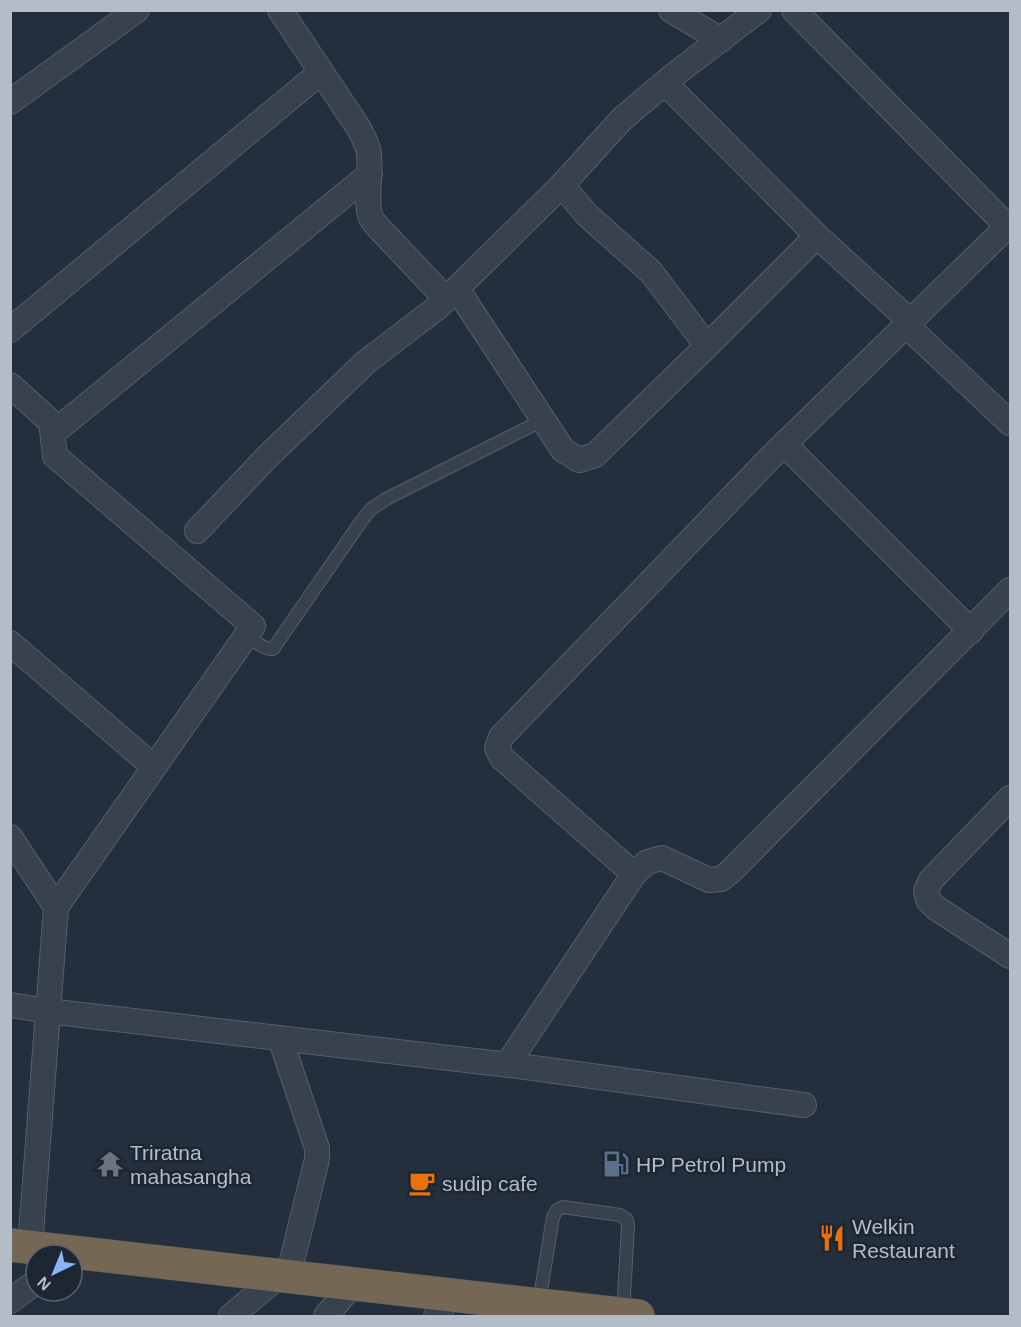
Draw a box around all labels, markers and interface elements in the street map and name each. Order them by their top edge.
place label: Triratna mahasangha [130,1141,252,1188]
temple icon: Triratna mahasangha [95,1149,125,1179]
fuel station icon: HP Petrol Pump [601,1149,631,1179]
place label: HP Petrol Pump [636,1153,786,1176]
cafe icon: sudip cafe [407,1168,437,1198]
place label: sudip cafe [442,1172,538,1195]
place label: Welkin Restaurant [852,1215,955,1262]
restaurant icon: Welkin Restaurant [817,1223,847,1253]
north arrow [24,1243,84,1303]
text: N [34,1273,54,1294]

